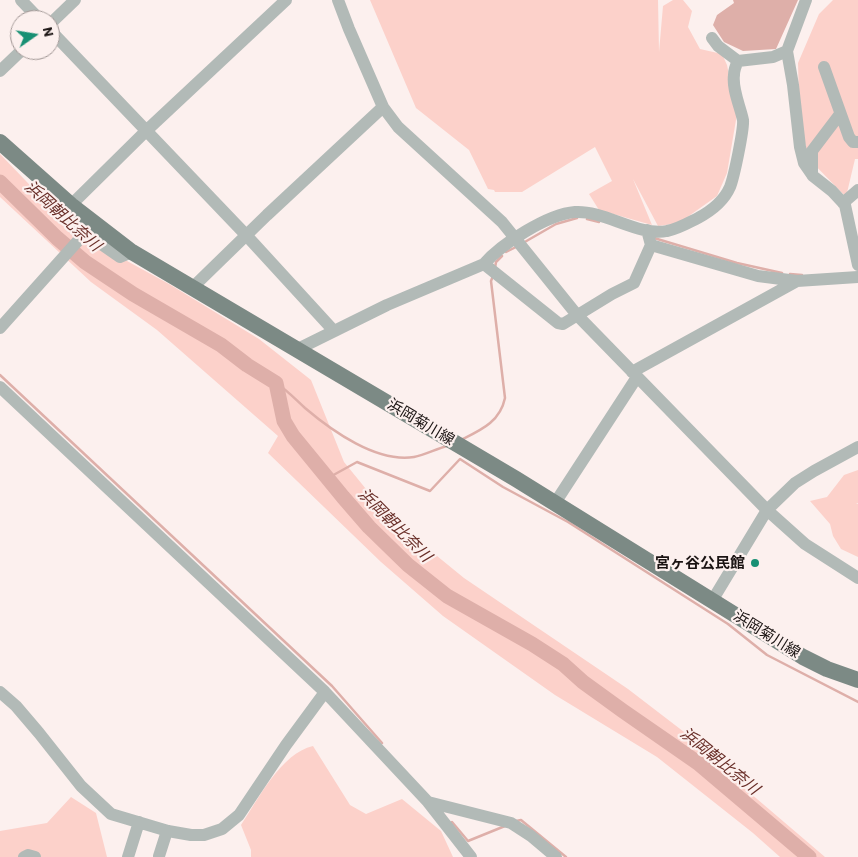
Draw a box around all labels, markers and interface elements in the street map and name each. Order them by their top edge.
north arrow [10,10,60,60]
text: N [40,25,58,38]
water label: 浜岡朝比奈川 [21,177,105,255]
street label: 浜岡菊川線 [384,395,458,449]
water label: 浜岡朝比奈川 [354,484,436,566]
place label: 宮ヶ谷公民館 [655,554,745,572]
marker: 宮ヶ谷公民館 [749,557,761,569]
street label: 浜岡菊川線 [730,606,804,662]
water label: 浜岡朝比奈川 [677,723,763,799]

